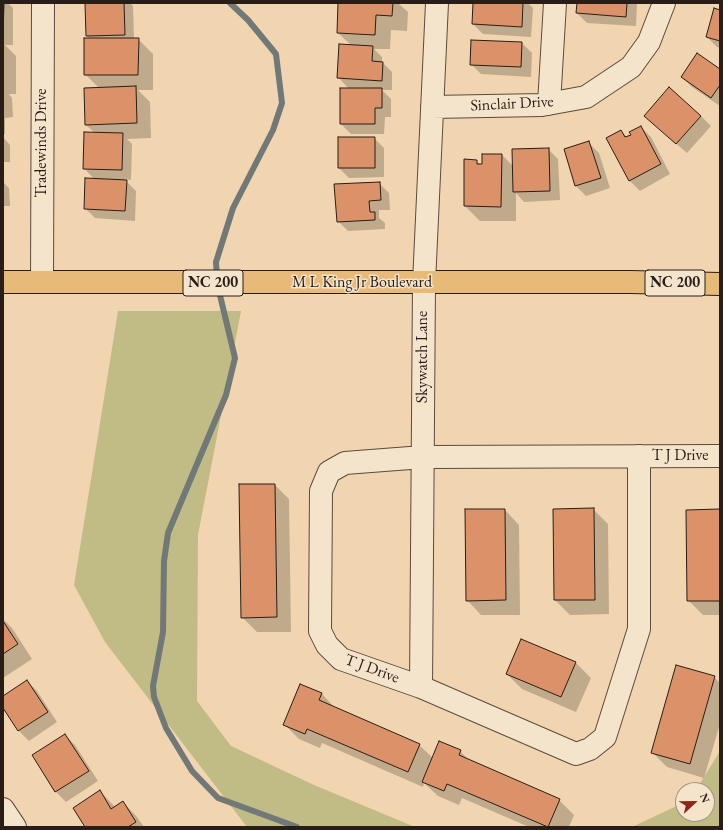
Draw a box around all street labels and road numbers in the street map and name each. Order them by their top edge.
street label: Tradewinds Drive [32,88,52,198]
street label: Sinclair Drive [470,92,554,116]
road number: NC 200 [183,270,243,296]
road number: NC 200 [645,270,705,296]
street label: M L King Jr Boulevard [292,273,432,293]
street label: Skywatch Lane [413,311,433,403]
street label: T J Drive [652,446,708,466]
street label: T J Drive [342,650,402,688]

